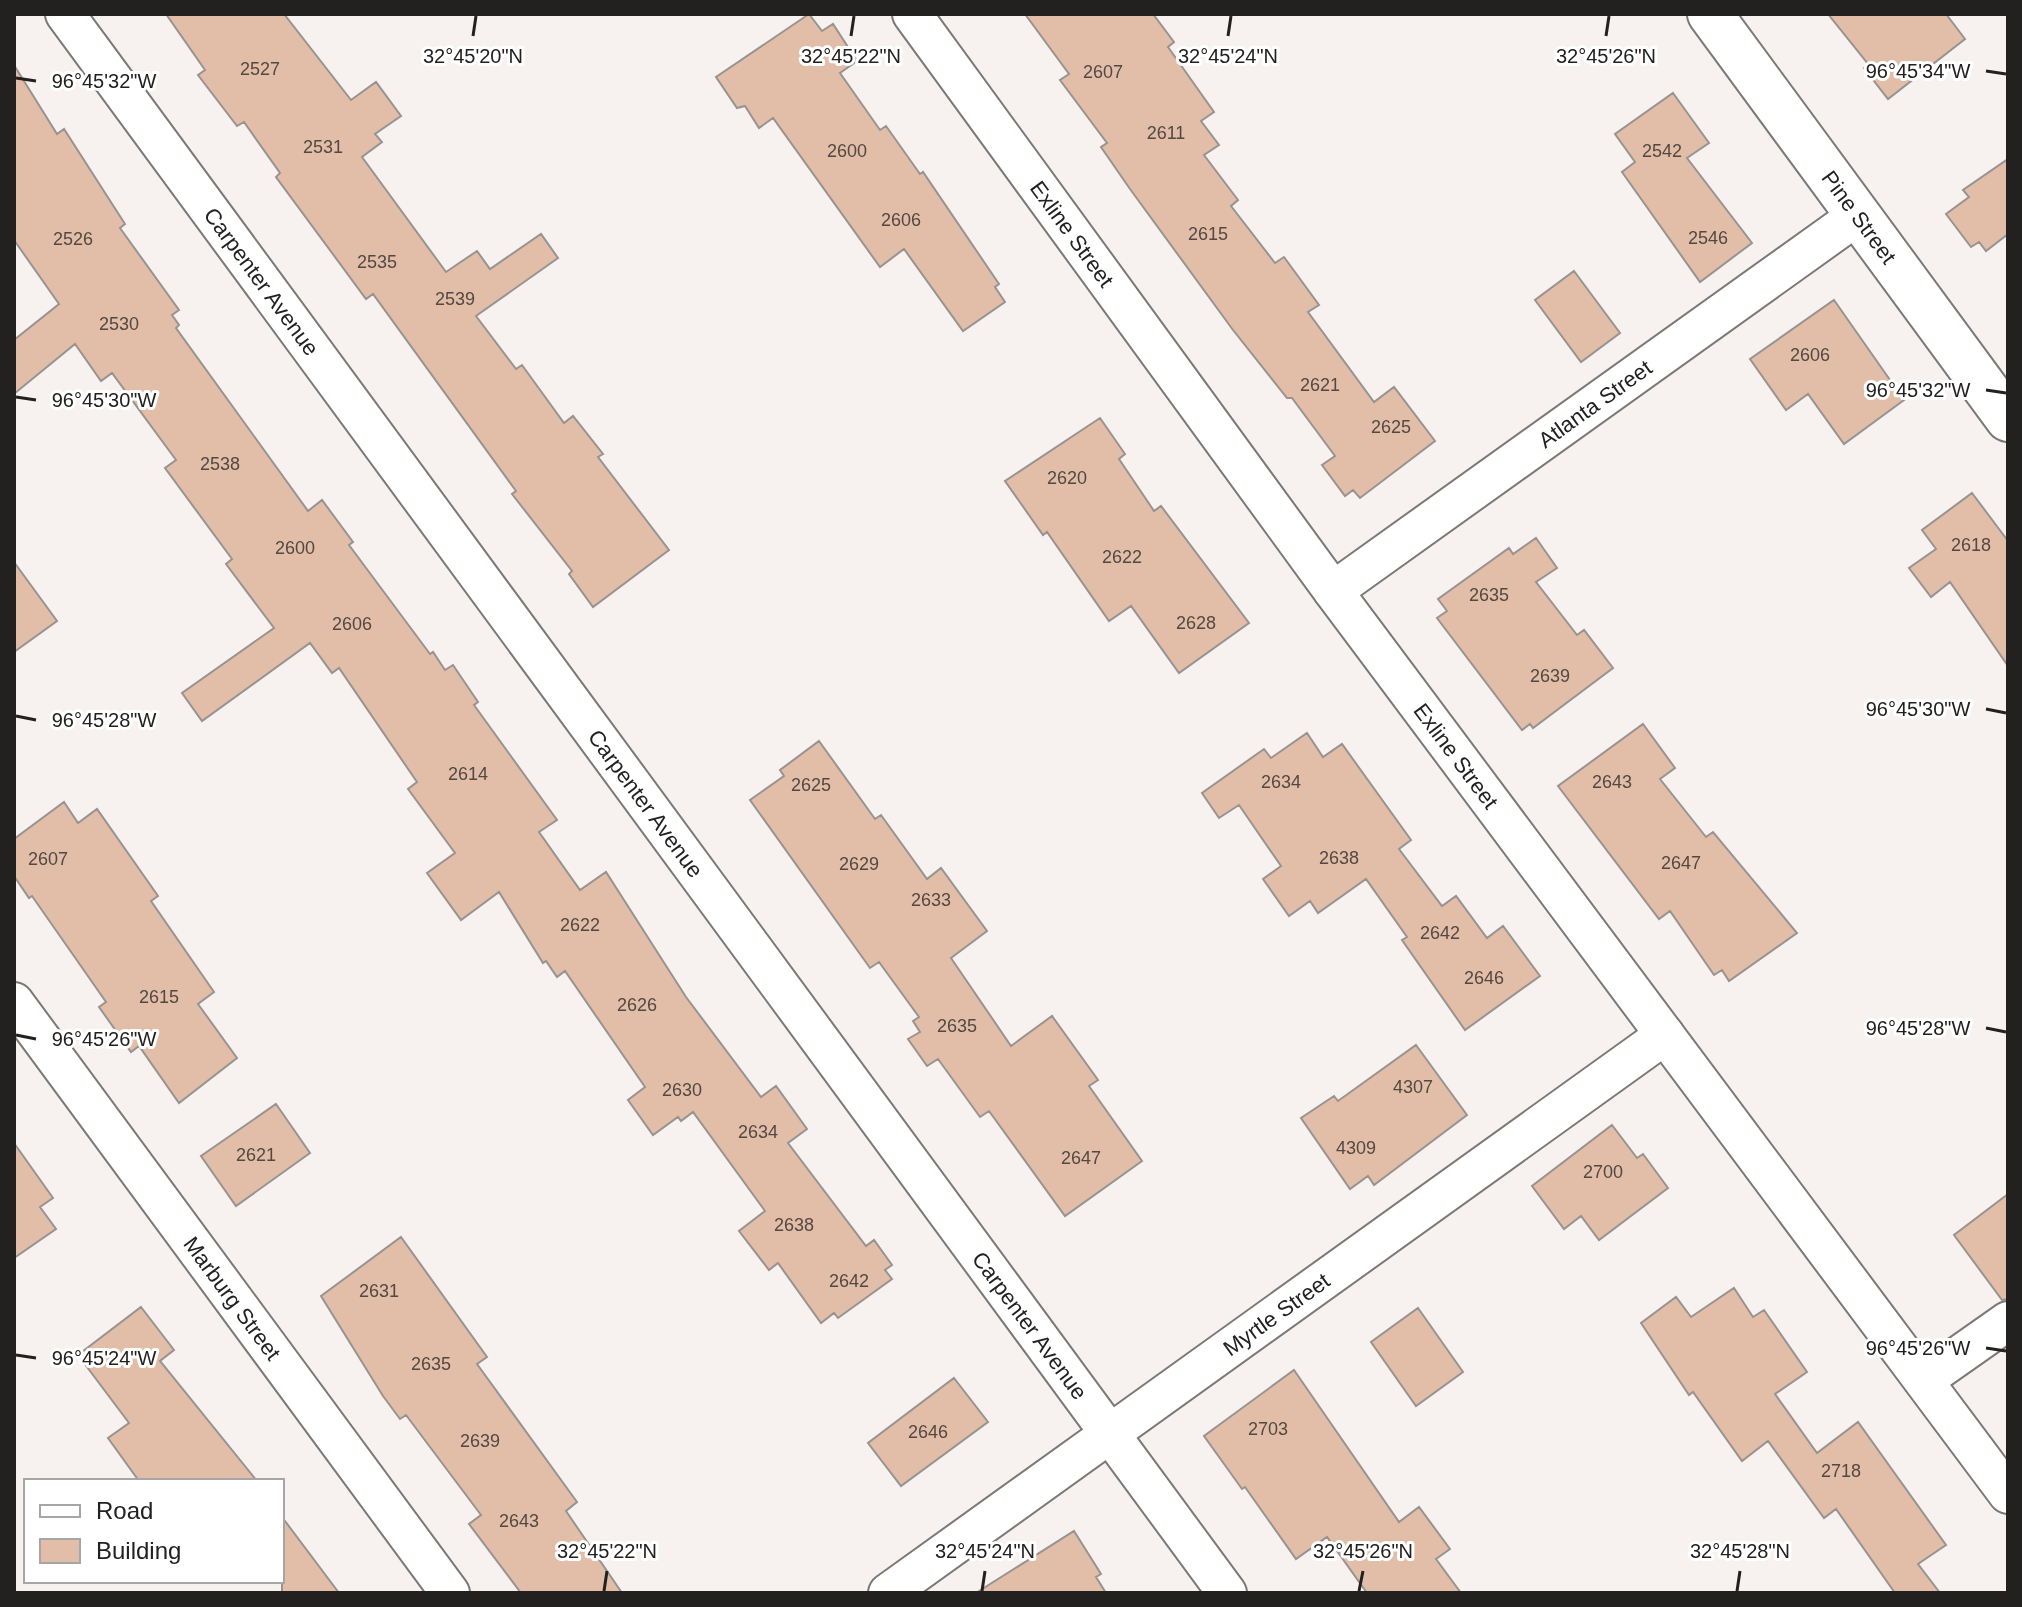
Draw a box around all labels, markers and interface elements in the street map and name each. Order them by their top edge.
text: 32°45'20"N [423,45,523,67]
text: 32°45'22"N [801,45,901,67]
text: 32°45'24"N [1178,45,1278,67]
text: 32°45'26"N [1556,45,1656,67]
house number: 2527 [240,59,280,79]
text: 96°45'34"W [1866,60,1970,82]
house number: 2607 [1083,62,1123,82]
text: 96°45'32"W [52,70,156,92]
house number: 2611 [1147,123,1185,143]
house number: 2531 [303,137,343,157]
house number: 2600 [827,141,867,161]
house number: 2542 [1642,141,1682,161]
street label: Pine Street [1817,166,1901,269]
street label: Exline Street [1025,176,1119,292]
street label: Carpenter Avenue [199,203,324,360]
house number: 2606 [881,210,921,230]
house number: 2615 [1188,224,1228,244]
house number: 2546 [1688,228,1728,248]
house number: 2526 [53,229,93,249]
house number: 2535 [357,252,397,272]
house number: 2539 [435,289,475,309]
house number: 2530 [99,314,139,334]
house number: 2606 [1790,345,1830,365]
street label: Atlanta Street [1534,355,1657,453]
house number: 2621 [1300,375,1340,395]
text: 96°45'32"W [1866,379,1970,401]
text: 96°45'30"W [52,389,156,411]
house number: 2625 [1371,417,1411,437]
house number: 2538 [200,454,240,474]
house number: 2620 [1047,468,1087,488]
house number: 2618 [1951,535,1991,555]
house number: 2600 [275,538,315,558]
house number: 2622 [1102,547,1142,567]
house number: 2635 [1469,585,1509,605]
house number: 2628 [1176,613,1216,633]
house number: 2606 [332,614,372,634]
house number: 2639 [1530,666,1570,686]
text: 96°45'30"W [1866,698,1970,720]
street label: Exline Street [1408,699,1503,814]
text: 96°45'28"W [52,709,156,731]
street label: Carpenter Avenue [583,725,708,882]
house number: 2614 [448,764,488,784]
house number: 2634 [1261,772,1301,792]
house number: 2643 [1592,772,1632,792]
house number: 2625 [791,775,831,795]
house number: 2638 [1319,848,1359,868]
house number: 2607 [28,849,68,869]
house number: 2647 [1661,853,1701,873]
house number: 2629 [839,854,879,874]
house number: 2633 [911,890,951,910]
house number: 2622 [560,915,600,935]
house number: 2642 [1420,923,1460,943]
house number: 2646 [1464,968,1504,988]
house number: 2615 [139,987,179,1007]
house number: 2626 [617,995,657,1015]
house number: 2635 [937,1016,977,1036]
text: 96°45'28"W [1866,1017,1970,1039]
text: 96°45'26"W [52,1028,156,1050]
house number: 4307 [1393,1077,1433,1097]
house number: 2630 [662,1080,702,1100]
house number: 2634 [738,1122,778,1142]
house number: 4309 [1336,1138,1376,1158]
house number: 2621 [236,1145,276,1165]
house number: 2647 [1061,1148,1101,1168]
house number: 2700 [1583,1162,1623,1182]
house number: 2638 [774,1215,814,1235]
street label: Marburg Street [178,1232,286,1365]
street label: Carpenter Avenue [967,1247,1092,1404]
street label: Myrtle Street [1219,1268,1335,1361]
house number: 2642 [829,1271,869,1291]
house number: 2631 [359,1281,399,1301]
text: 96°45'26"W [1866,1337,1970,1359]
text: 96°45'24"W [52,1347,156,1369]
house number: 2635 [411,1354,451,1374]
house number: 2703 [1248,1419,1288,1439]
house number: 2646 [908,1422,948,1442]
house number: 2639 [460,1431,500,1451]
house number: 2718 [1821,1461,1861,1481]
legend [24,1479,284,1583]
text: Road [96,1497,153,1524]
house number: 2643 [499,1511,539,1531]
text: Building [96,1537,181,1564]
text: 32°45'22"N [557,1540,657,1562]
text: 32°45'24"N [935,1540,1035,1562]
text: 32°45'26"N [1313,1540,1413,1562]
text: 32°45'28"N [1690,1540,1790,1562]

